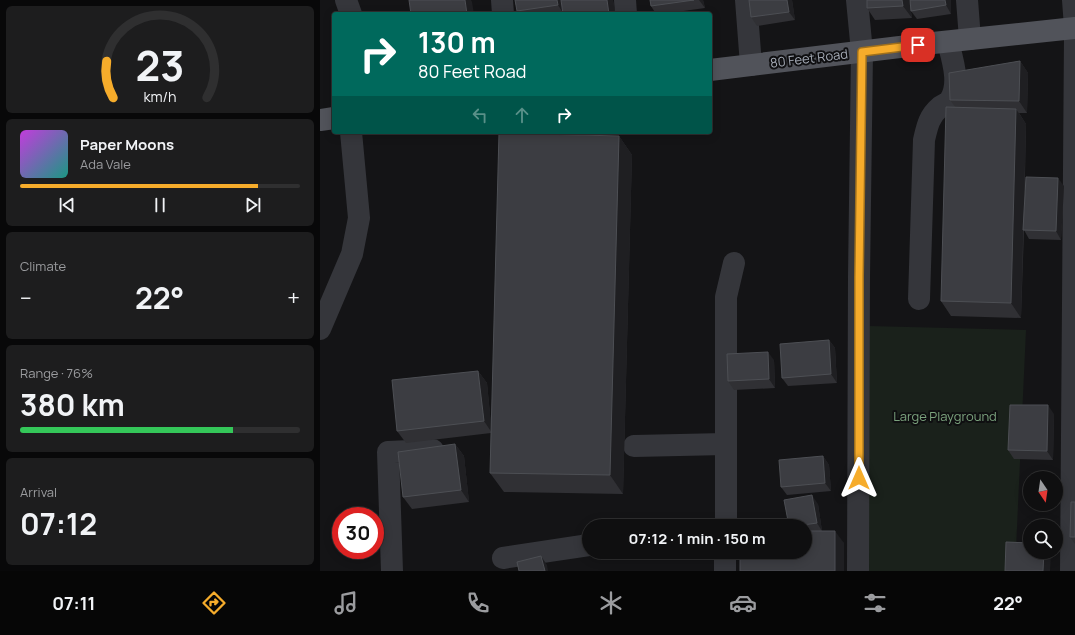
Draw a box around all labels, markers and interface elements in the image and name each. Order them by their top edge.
text: 130 m [418,23,496,61]
icon: right [352,28,404,80]
pin [901,28,935,62]
icon: arrive [907,34,929,56]
text: 23 [136,36,184,92]
street label: 80 Feet Road [769,44,849,72]
text: 80 Feet Road [418,59,526,83]
text: km/h [143,86,177,105]
icon: left [469,104,491,126]
icon: ahead [511,104,533,126]
icon: right [553,104,575,126]
text: Paper Moons [80,134,174,155]
text: Ada Vale [80,155,131,173]
icon: previous [56,194,78,216]
icon: pause [149,194,171,216]
icon: next [242,194,264,216]
text: Climate [20,257,66,275]
text: 22° [135,277,184,318]
text: − [20,283,32,313]
text: + [287,283,300,313]
text: Range · 76% [20,364,93,382]
text: 380 km [20,384,125,425]
park label: Large Playground [893,407,997,425]
position arrow [838,457,880,499]
north arrow [1023,471,1063,511]
map controls [1023,471,1063,559]
text: Arrival [20,483,57,501]
text: 07:12 [20,503,97,544]
speed limit sign: 30 [332,507,384,559]
button: search [1023,519,1063,559]
text: 07:12 · 1 min · 150 m [629,528,765,549]
icon: directions [200,589,228,617]
icon: music [332,589,360,617]
icon: phone [464,589,492,617]
icon: climate [597,589,625,617]
icon: car [729,589,757,617]
icon: filters [861,589,889,617]
text: 07:11 [52,591,96,615]
text: 22° [993,591,1023,615]

